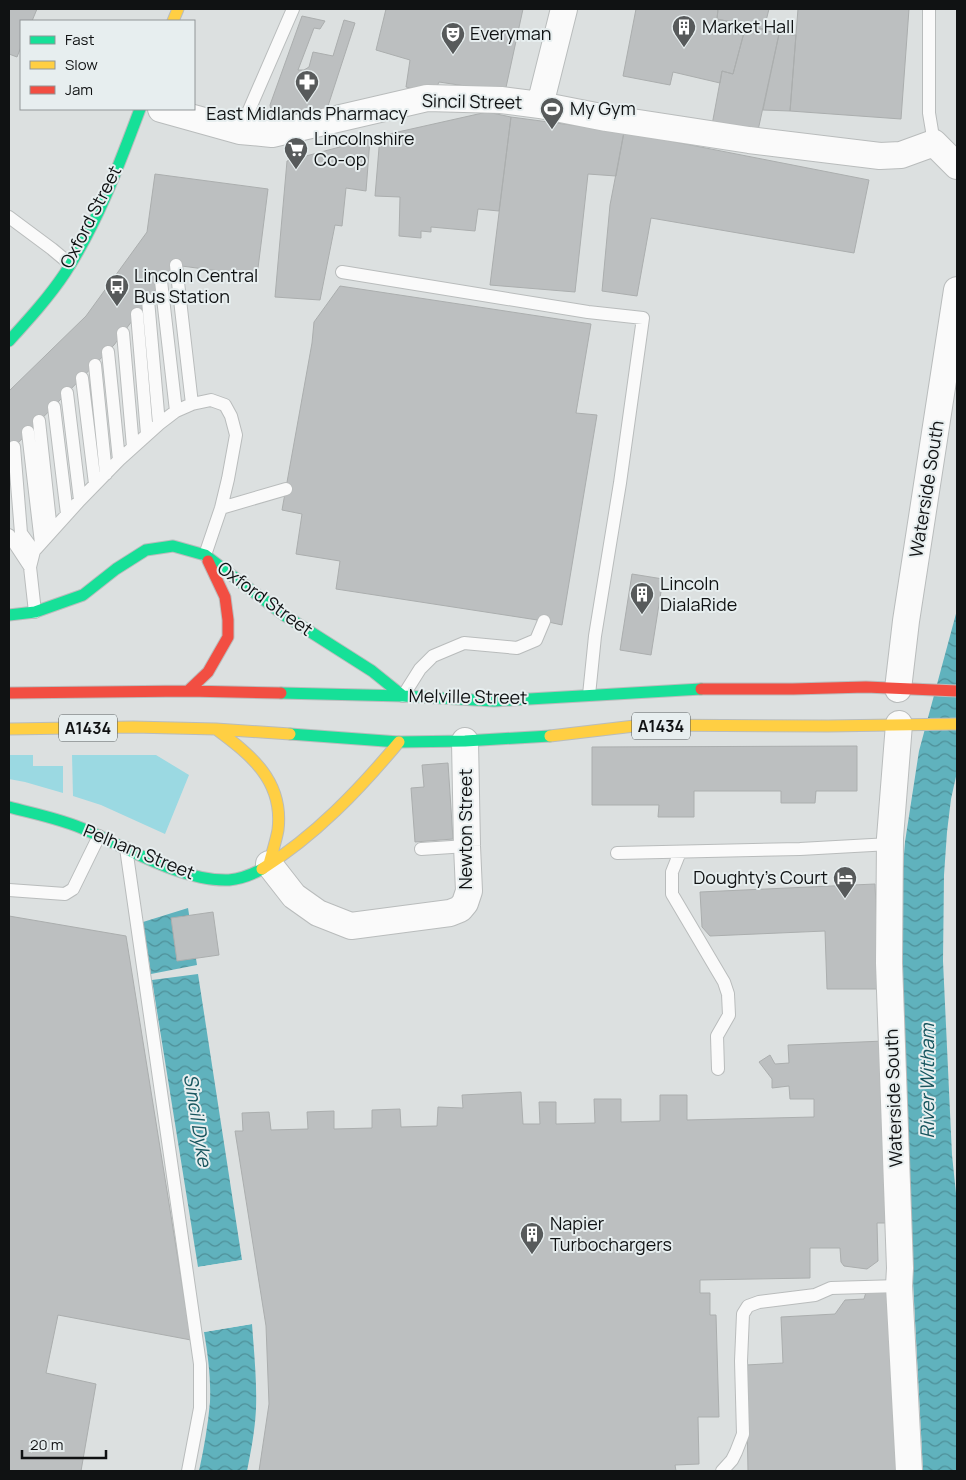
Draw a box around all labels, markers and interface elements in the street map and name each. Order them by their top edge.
building icon: Market Hall [671,14,697,48]
place label: Market Hall [702,14,794,38]
legend [20,20,195,110]
theatre icon: Everyman [440,21,466,55]
place label: Everyman [470,21,551,45]
text: Fast [65,29,94,50]
text: Slow [65,54,98,75]
pharmacy icon: East Midlands Pharmacy [294,69,320,103]
text: Jam [65,79,93,100]
street label: Sincil Street [422,88,522,114]
sports icon: My Gym [539,96,565,130]
place label: My Gym [570,96,636,120]
place label: East Midlands Pharmacy [206,101,408,125]
place label: Lincolnshire Co-op [314,126,414,171]
supermarket icon: Lincolnshire Co-op [283,136,309,170]
street label: Oxford Street [54,161,126,272]
place label: Lincoln Central Bus Station [134,263,258,308]
bus stop icon: Lincoln Central Bus Station [104,273,130,307]
street label: Waterside South [903,419,949,559]
street label: Oxford Street [213,555,318,641]
place label: Lincoln DialaRide [660,571,737,616]
building icon: Lincoln DialaRide [629,581,655,615]
street label: Melville Street [409,683,528,709]
road number: A1434 [632,712,690,739]
road number: A1434 [59,714,117,741]
street label: Newton Street [453,769,477,889]
street label: Pelham Street [80,818,199,884]
place label: Doughty's Court [693,865,828,889]
hotel icon: Doughty's Court [832,865,858,899]
water label: River Witham [914,1022,940,1138]
street label: Waterside South [879,1029,907,1168]
water label: Sincil Dyke [178,1072,218,1170]
place label: Napier Turbochargers [550,1211,672,1256]
building icon: Napier Turbochargers [519,1221,545,1255]
scale bar [22,1428,106,1460]
text: 20 m [30,1434,63,1455]

